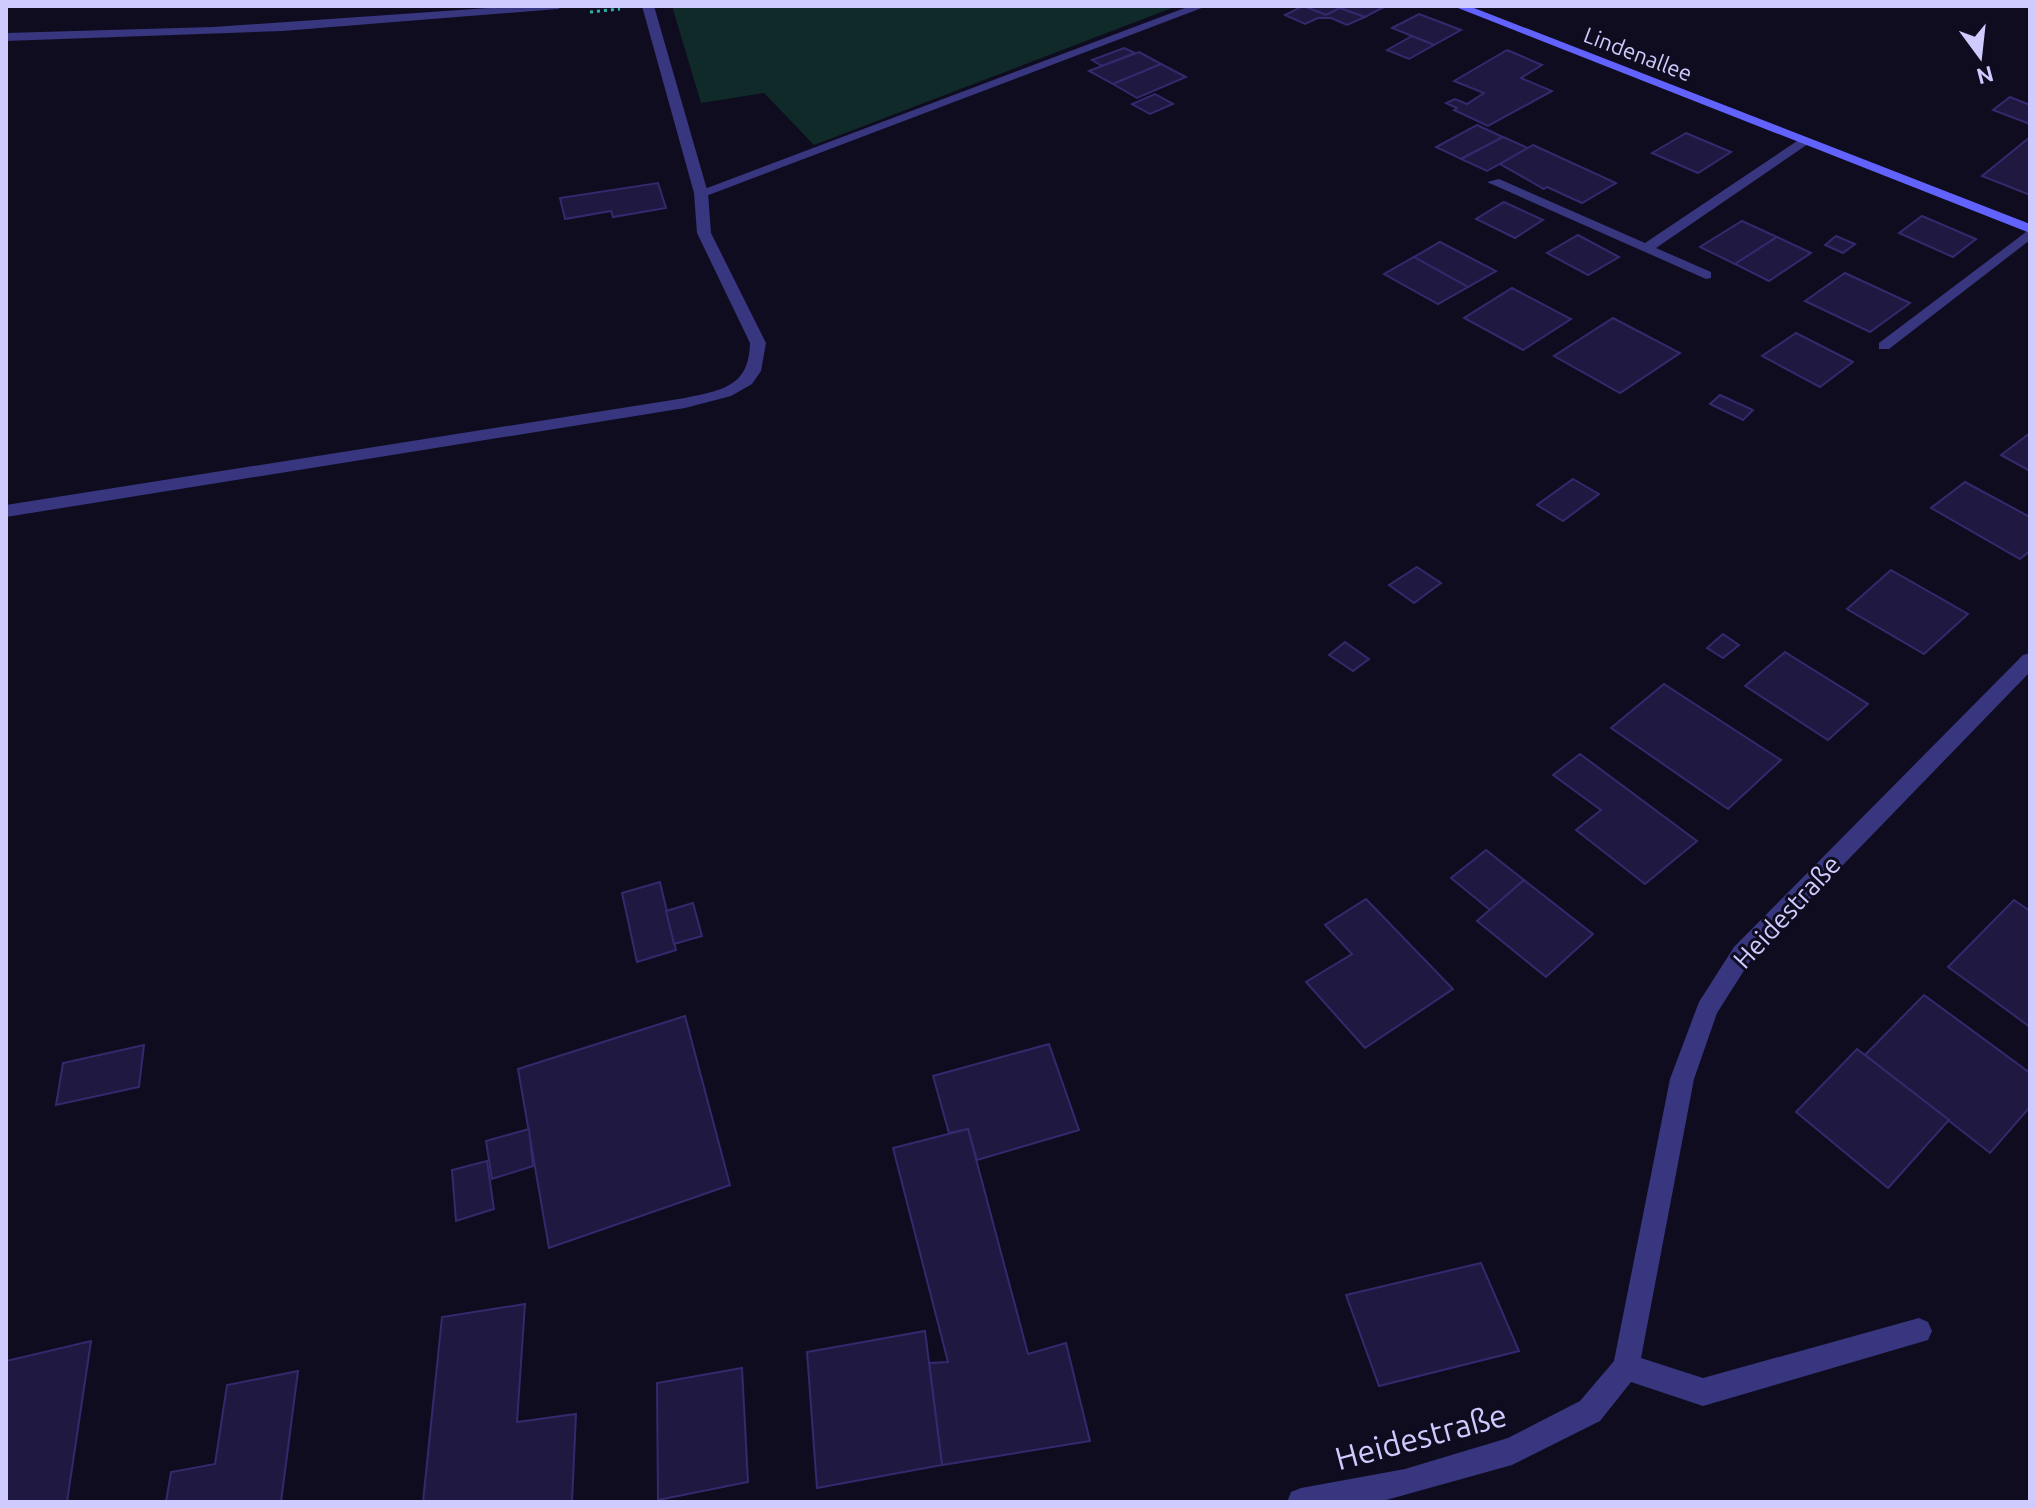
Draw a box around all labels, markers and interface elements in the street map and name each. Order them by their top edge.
north arrow [1940,16,2020,96]
street label: Lindenallee [1581,21,1696,86]
text: N [1974,62,1996,90]
street label: Heidestraße [1727,849,1846,974]
street label: Heidestraße [1331,1396,1510,1476]

